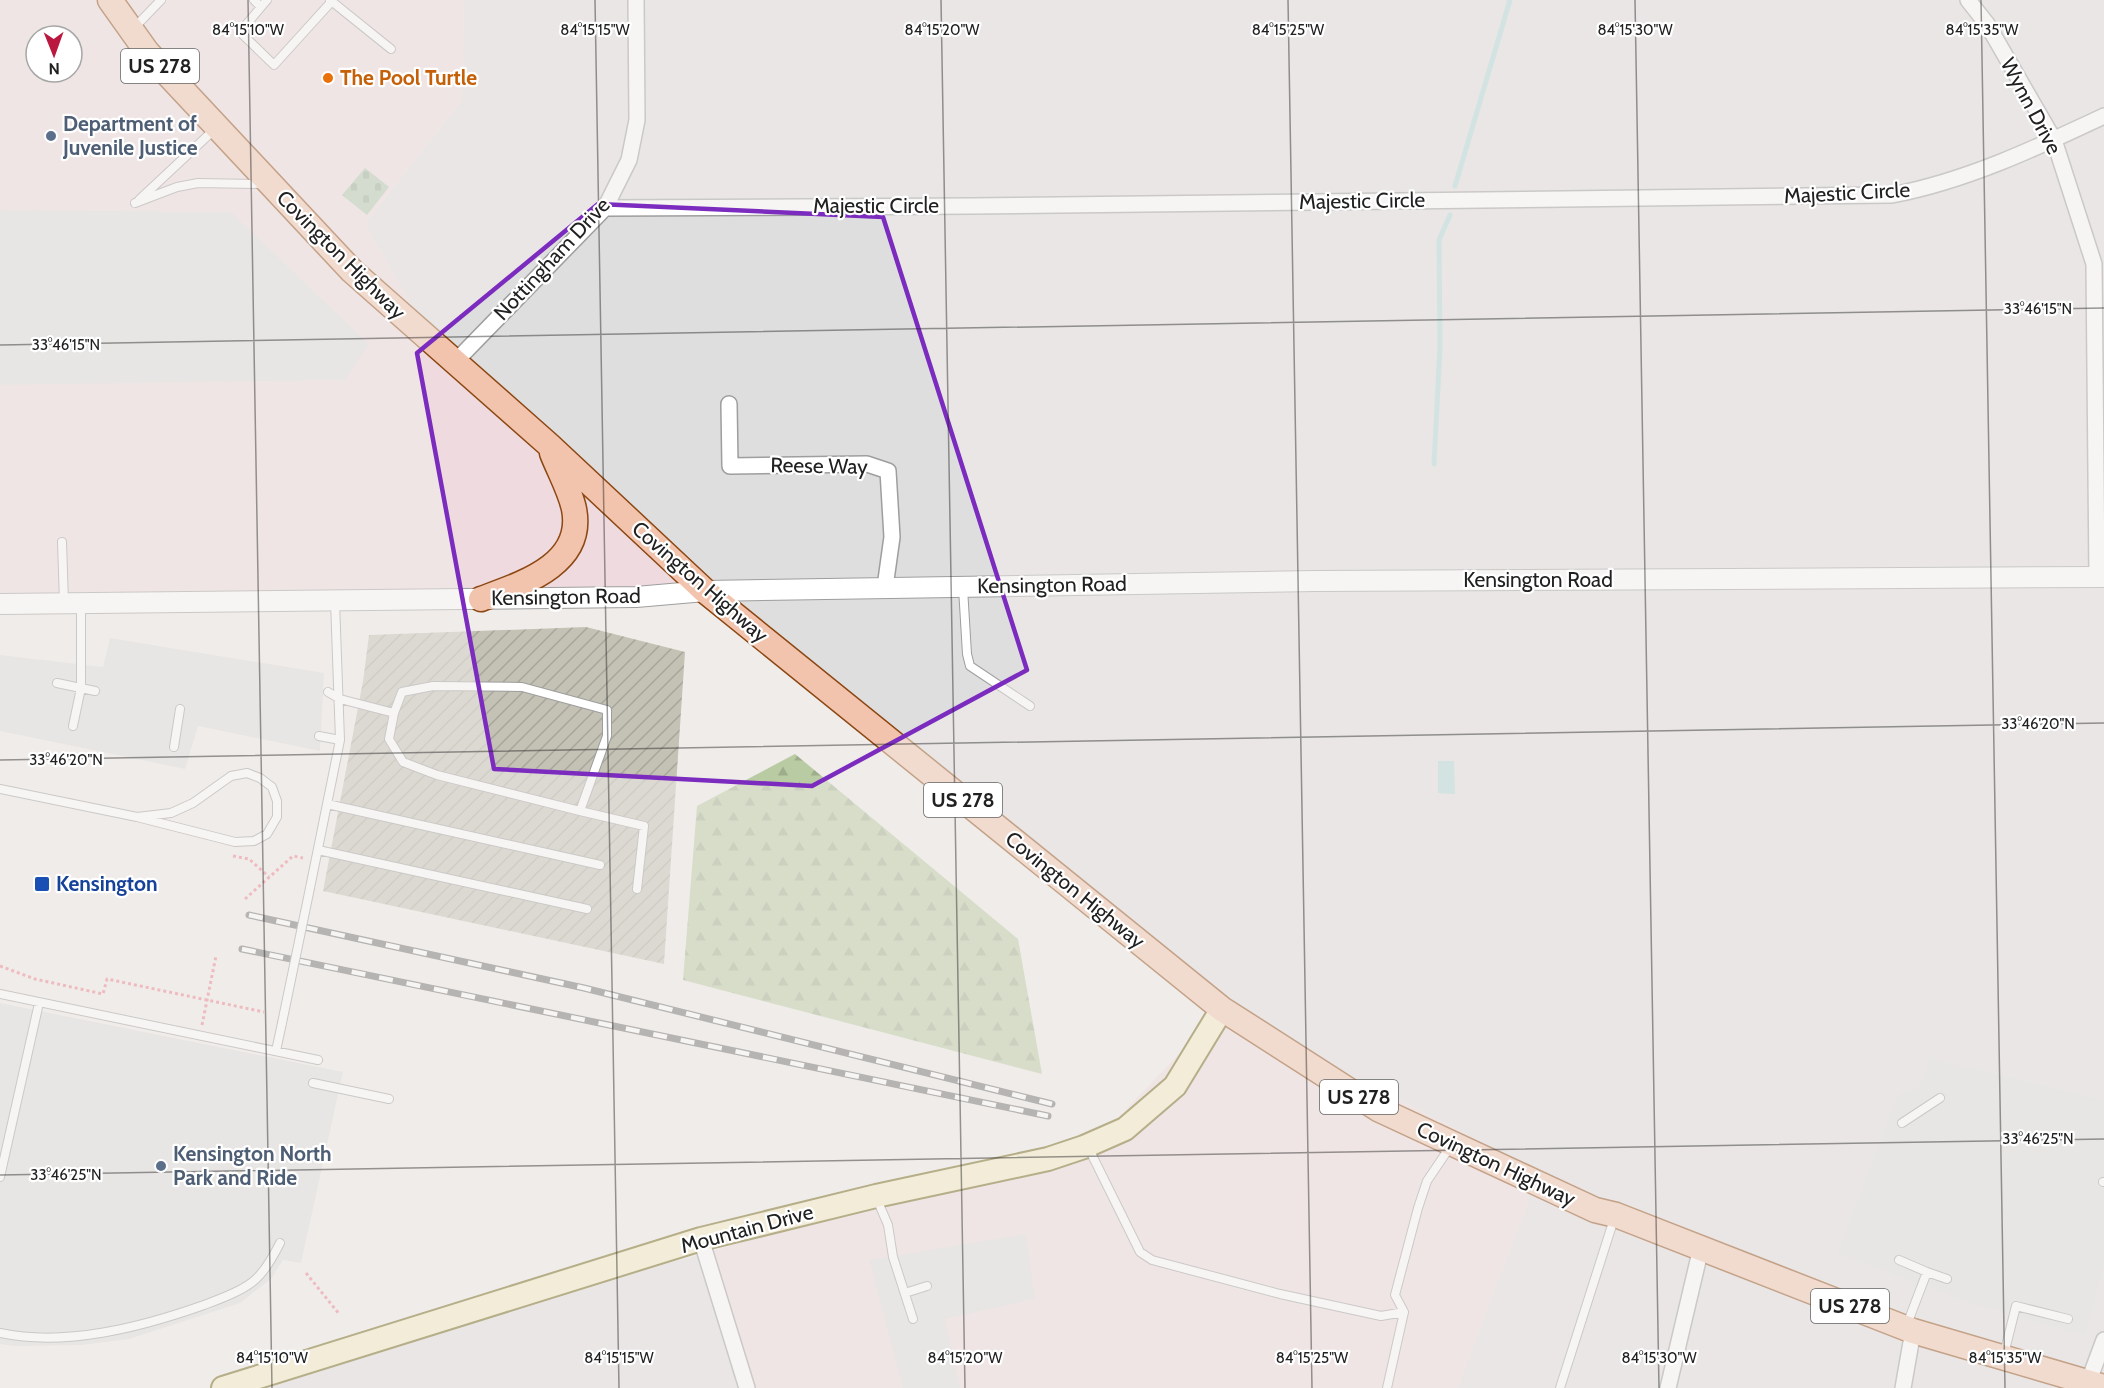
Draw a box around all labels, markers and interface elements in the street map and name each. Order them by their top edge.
text: 84°15'10"W [212,21,285,39]
text: 84°15'15"W [560,21,631,39]
text: 84°15'20"W [905,21,980,39]
text: 84°15'25"W [1252,21,1325,39]
text: 84°15'30"W [1597,21,1673,39]
text: 84°15'35"W [1946,21,2019,39]
north arrow [24,24,84,84]
road number: US 278 [121,49,199,83]
street label: Wynn Drive [1996,53,2067,158]
text: N [48,59,60,78]
place label: The Pool Turtle [340,65,477,90]
marker: The Pool Turtle [321,71,335,85]
place label: Department of Juvenile Justice [62,111,198,160]
marker: Department of Juvenile Justice [44,129,58,143]
street label: Majestic Circle [1783,177,1911,209]
street label: Covington Highway [272,185,411,325]
street label: Majestic Circle [1299,187,1426,215]
street label: Nottingham Drive [488,192,615,325]
street label: Majestic Circle [813,193,939,219]
text: 33°46'15"N [2004,300,2072,318]
text: 33°46'15"N [32,336,100,354]
street label: Reese Way [770,452,868,479]
street label: Covington Highway [627,516,774,648]
street label: Kensington Road [1463,567,1613,592]
street label: Kensington Road [977,571,1127,598]
street label: Kensington Road [491,583,641,610]
text: 33°46'20"N [2001,715,2075,733]
text: 33°46'20"N [29,751,103,769]
road number: US 278 [924,783,1002,817]
street label: Covington Highway [1001,826,1150,954]
place label: Kensington [56,871,158,896]
marker: Kensington [33,875,51,893]
road number: US 278 [1320,1080,1398,1114]
street label: Covington Highway [1413,1116,1580,1211]
text: 33°46'25"N [2002,1130,2074,1148]
place label: Kensington North Park and Ride [173,1141,332,1190]
marker: Kensington North Park and Ride [154,1159,168,1173]
text: 33°46'25"N [30,1166,102,1184]
street label: Mountain Drive [678,1199,816,1258]
road number: US 278 [1811,1289,1889,1323]
text: 84°15'10"W [236,1349,309,1367]
text: 84°15'15"W [584,1349,655,1367]
text: 84°15'20"W [928,1349,1003,1367]
text: 84°15'25"W [1276,1349,1349,1367]
text: 84°15'30"W [1621,1349,1697,1367]
text: 84°15'35"W [1969,1349,2042,1367]

